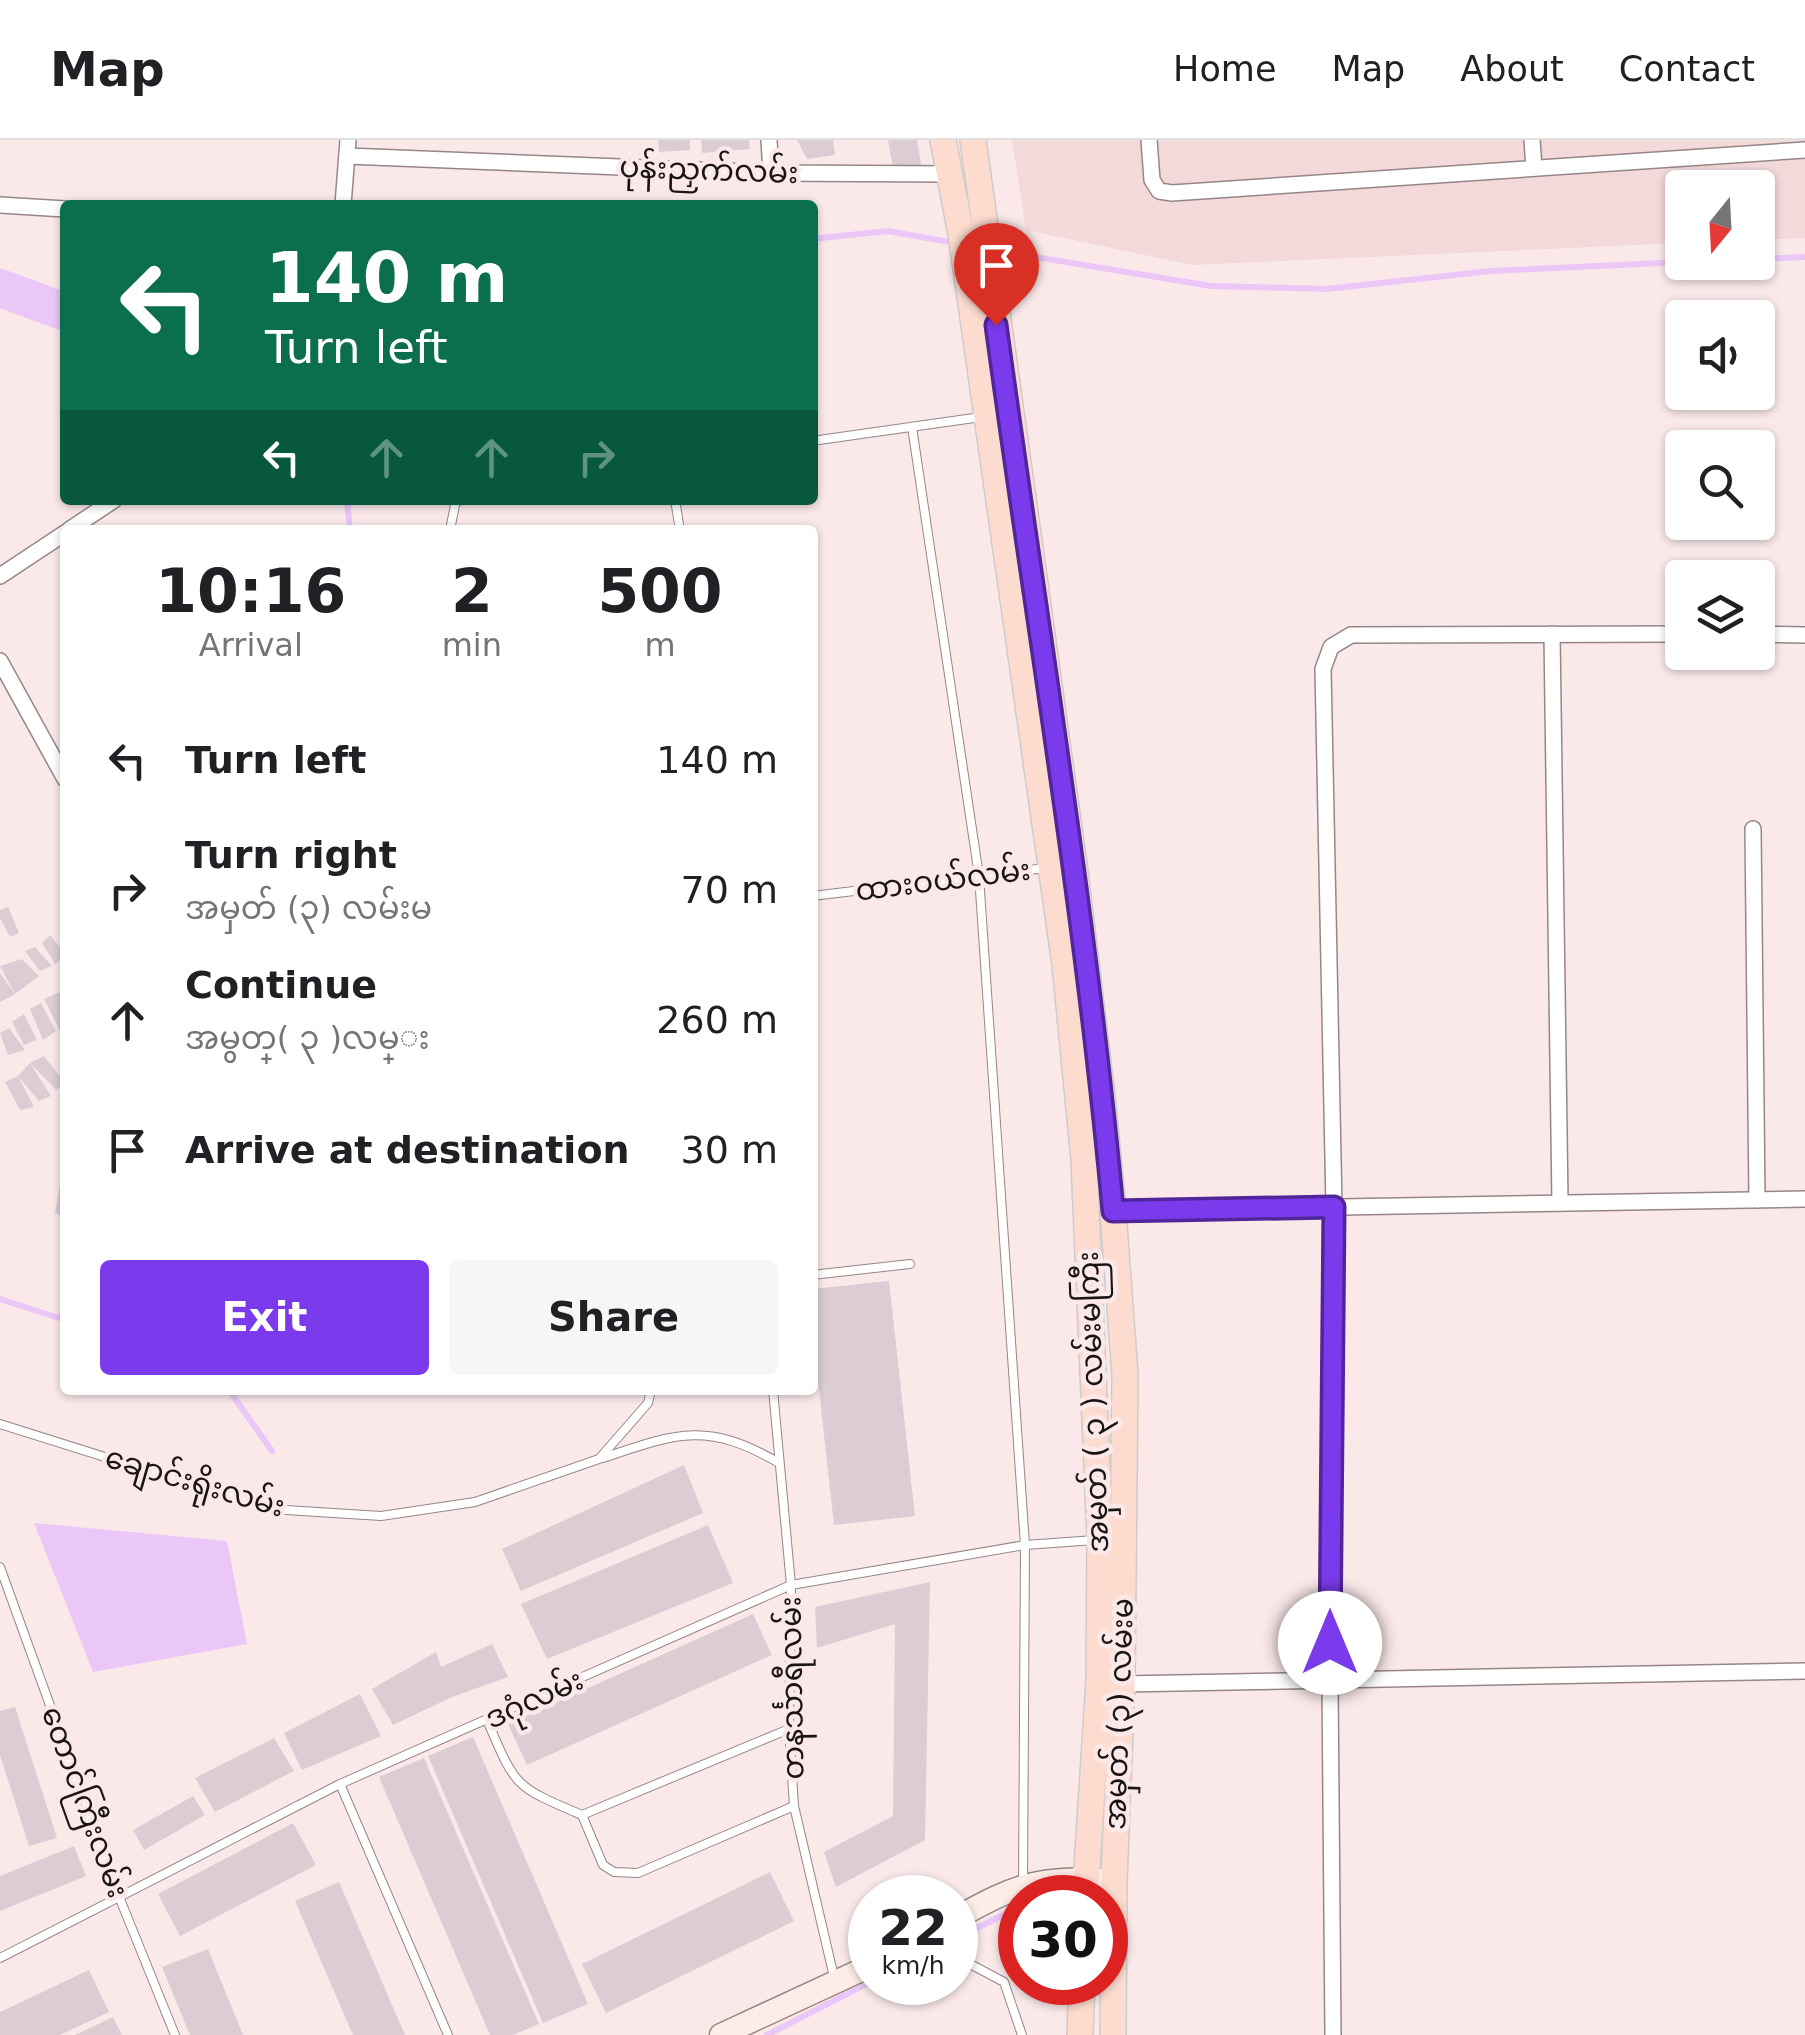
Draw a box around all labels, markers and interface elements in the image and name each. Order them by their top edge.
text: Map [50,41,165,97]
text: Home [1173,49,1276,89]
text: Map [1331,49,1405,89]
text: About [1460,49,1564,89]
text: Contact [1619,49,1755,89]
street label: ပုန်းညှက်လမ်း [619,145,799,198]
north arrow [1665,170,1775,280]
map controls [1665,170,1775,670]
pin [954,223,1039,326]
text: 140 m [265,237,508,319]
icon: arrive [969,238,1024,293]
icon: left [100,240,230,370]
button: sound [1665,300,1775,410]
text: Turn left [265,321,448,374]
icon: left [254,430,309,485]
icon: ahead [359,430,414,485]
icon: ahead [464,430,519,485]
icon: right [569,430,624,485]
button: search [1665,430,1775,540]
text: 10:16 [155,556,346,626]
text: 2 [451,556,493,626]
text: 500 [597,556,723,626]
button: layers [1665,560,1775,670]
text: Arrival [199,626,303,664]
text: min [442,626,502,664]
text: m [644,626,676,664]
icon: left [100,733,155,788]
text: Turn left [185,738,366,782]
text: 140 m [656,738,778,782]
text: Turn right [185,833,397,877]
street label: ထားဝယ်လမ်း [853,847,1033,908]
icon: right [100,863,155,918]
text: 70 m [681,868,778,912]
text: အမှတ် (၃) လမ်းမ [185,889,432,927]
text: Continue [185,963,377,1007]
icon: ahead [100,993,155,1048]
text: 260 m [656,998,778,1042]
text: အမွတ္( ၃ )လမ္း [185,1019,430,1057]
icon: arrive [100,1123,155,1178]
text: Arrive at destination [185,1128,630,1172]
text: 30 m [681,1128,778,1172]
street label: အမှတ် ( ၃ ) လမ်းမကြီး [1066,1250,1123,1554]
button: Exit [100,1260,429,1375]
button: Share [449,1260,778,1375]
street label: ချောင်းရိုးလမ်း [99,1435,290,1532]
position arrow [1278,1591,1382,1695]
street label: တနင်္သာရီလမ်း [768,1596,819,1780]
street label: အမှတ် (၃) လမ်းမ [1093,1597,1148,1831]
street label: ဒဂုံလမ်း [478,1658,592,1743]
street label: တောင်ကြီးလမ်း [27,1700,140,1905]
speed limit sign: 30 [998,1875,1128,2005]
text: 22 [878,1899,948,1957]
text: km/h [881,1951,945,1980]

